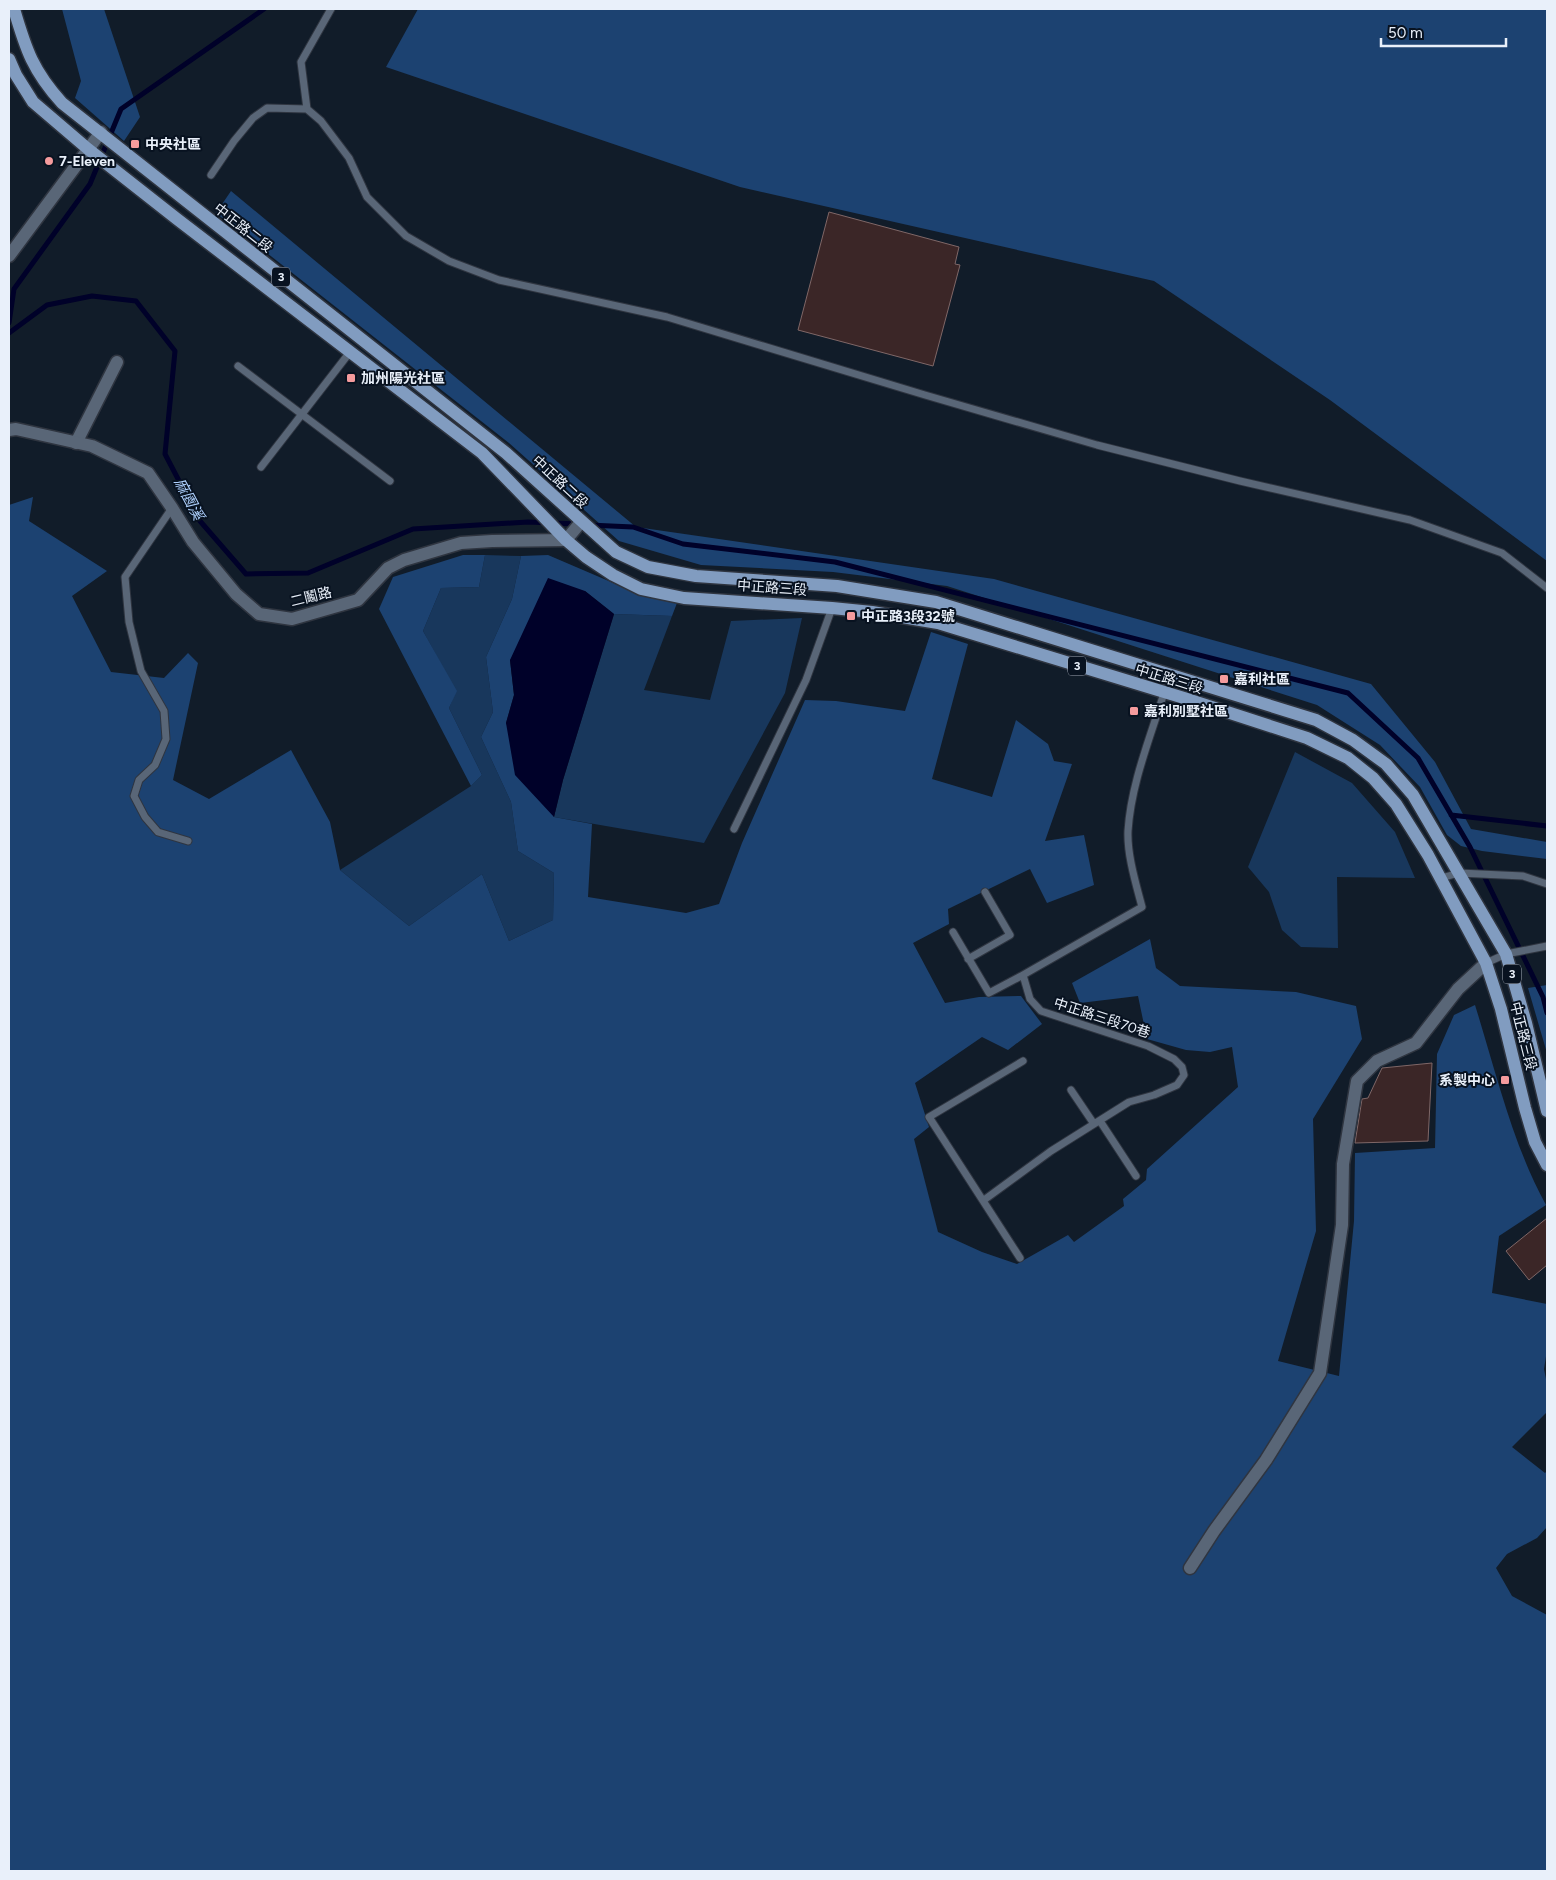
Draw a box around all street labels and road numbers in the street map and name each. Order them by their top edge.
street label: 中正路二段 [210,200,276,256]
road number: 3 [272,268,290,286]
street label: 中正路二段 [529,452,591,512]
street label: 中正路三段 [736,577,808,599]
street label: 二鬮路 [289,584,333,610]
road number: 3 [1068,656,1086,676]
street label: 中正路三段 [1133,661,1205,697]
road number: 3 [1503,964,1521,984]
street label: 中正路三段70巷 [1052,994,1152,1042]
street label: 中正路三段 [1506,1000,1540,1072]

